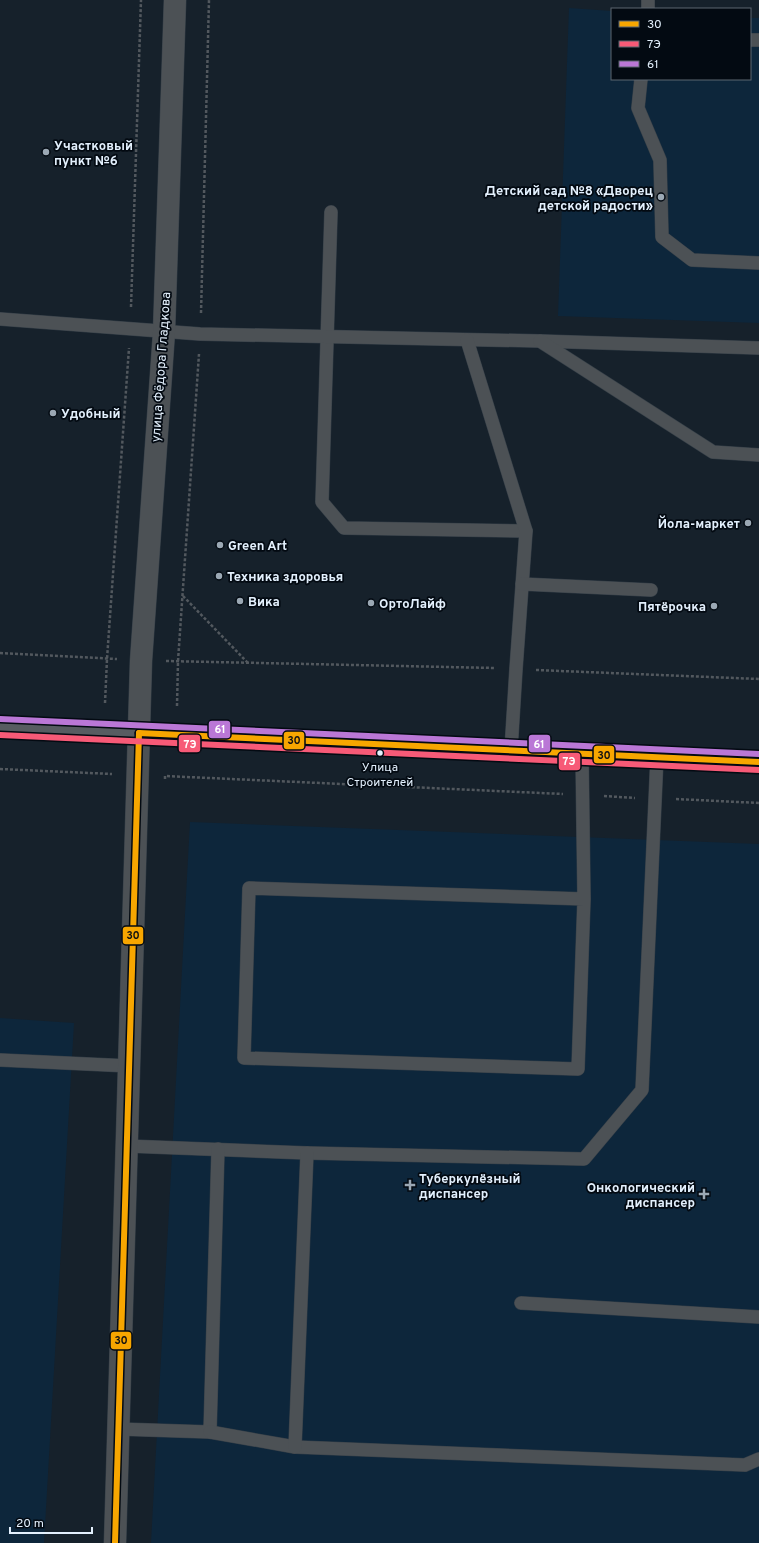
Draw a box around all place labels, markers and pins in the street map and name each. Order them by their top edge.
place label: Участковый пункт №6 [54,139,133,170]
marker: Участковый пункт №6 [41,147,51,157]
place label: Детский сад №8 «Дворец детской радости» [485,184,653,215]
marker: Детский сад №8 «Дворец детской радости» [656,192,666,202]
place label: Удобный [61,407,121,423]
marker: Удобный [48,408,58,418]
place label: Йола-маркет [658,515,740,533]
marker: Йола-маркет [743,518,753,528]
place label: Green Art [228,539,287,555]
marker: Green Art [215,540,225,550]
place label: Техника здоровья [227,570,343,586]
marker: Техника здоровья [214,571,224,581]
place label: Вика [248,595,280,611]
marker: Вика [235,596,245,606]
place label: ОртоЛайф [379,597,446,613]
marker: ОртоЛайф [366,598,376,608]
place label: Пятёрочка [638,600,706,616]
marker: Пятёрочка [709,601,719,611]
marker: Улица Строителей [375,748,385,758]
place label: Улица Строителей [347,760,413,791]
place label: Туберкулёзный диспансер [419,1172,521,1203]
marker: Туберкулёзный диспансер [404,1179,416,1191]
place label: Онкологический диспансер [587,1181,695,1212]
marker: Онкологический диспансер [698,1188,710,1200]

